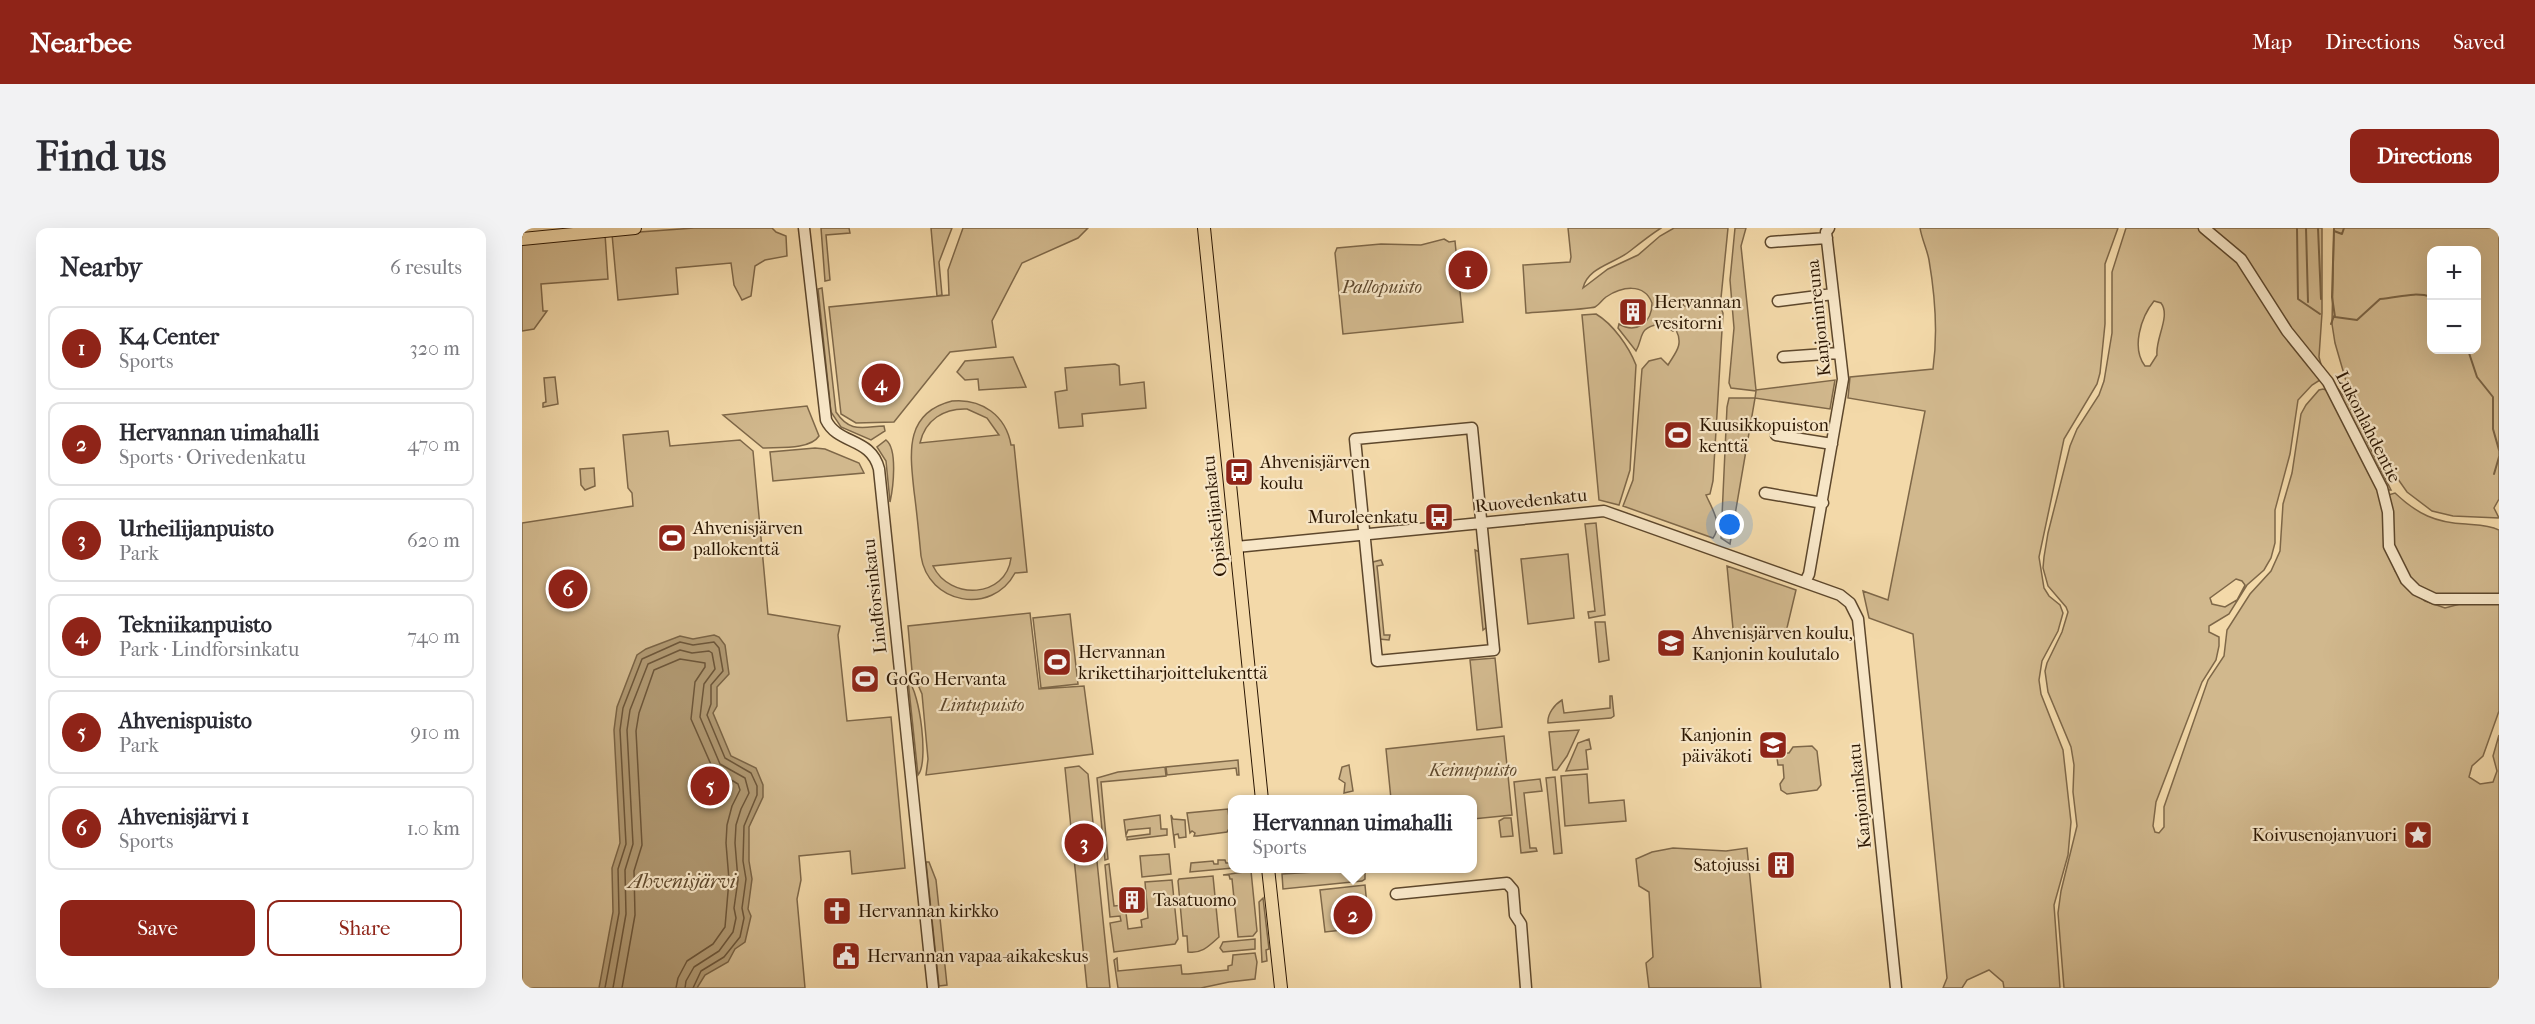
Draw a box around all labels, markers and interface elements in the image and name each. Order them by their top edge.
text: Nearbee [30,26,132,59]
text: Map [2252,30,2292,54]
text: Directions [2325,30,2420,54]
text: Saved [2453,30,2505,54]
button: Directions [2350,129,2499,183]
text: Find us [36,132,166,181]
map controls [2427,246,2481,354]
button: + [2427,246,2481,300]
pin: 1 [1448,248,1488,292]
text: Nearby [60,252,142,283]
text: 6 results [390,256,462,279]
street label: Kanjoninreuna [1802,258,1836,377]
park label: Pallopuisto [1341,277,1422,298]
place label: Hervannan vesitorni [1654,292,1742,334]
building icon: Hervannan vesitorni [1617,296,1649,328]
button: − [2427,300,2481,354]
text: K4 Center [119,324,219,350]
text: 1 [78,337,85,360]
text: 320 m [410,337,460,360]
text: Sports [119,350,173,373]
pin: 4 [862,360,900,406]
street label: Lukonlahdentie [2331,368,2405,486]
place label: Kuusikkopuiston kenttä [1699,415,1830,457]
sports icon: Kuusikkopuiston kenttä [1662,419,1694,451]
text: Hervannan uimahalli [119,420,319,446]
text: 2 [76,433,87,456]
text: 470 m [407,433,460,456]
text: Sports · Orivedenkatu [119,446,306,469]
place label: Ahvenisjärven koulu [1259,452,1371,494]
street label: Opiskelijankatu [1198,454,1232,578]
bus stop icon: Ahvenisjärven koulu [1223,456,1255,488]
street label: Ruovedenkatu [1474,485,1588,517]
bus stop icon: Muroleenkatu [1423,501,1455,533]
place label: Muroleenkatu [1308,507,1418,528]
your location [1715,510,1744,539]
text: Urheilijanpuisto [119,516,274,542]
place label: Ahvenisjärven pallokenttä [692,518,804,560]
sports icon: Ahvenisjärven pallokenttä [656,522,688,554]
text: 3 [77,529,86,552]
text: 620 m [407,529,460,552]
street label: Lindforsinkatu [859,538,891,654]
text: Park [119,542,159,565]
pin: 6 [548,566,588,612]
text: Tekniikanpuisto [119,612,272,638]
place label: Ahvenisjärven koulu, Kanjonin koulutalo [1691,623,1853,665]
text: 4 [76,625,87,648]
text: 740 m [407,625,460,648]
school or university icon: Ahvenisjärven koulu, Kanjonin koulutalo [1655,627,1687,659]
text: Park · Lindforsinkatu [119,638,299,661]
place label: Hervannan krikettiharjoittelukenttä [1078,642,1268,684]
sports icon: Hervannan krikettiharjoittelukenttä [1041,646,1073,678]
sports icon: GoGo Hervanta [849,663,881,695]
place label: GoGo Hervanta [886,669,1007,690]
park label: Lintupuisto [938,695,1024,716]
text: Ahvenispuisto [119,708,252,734]
text: 5 [77,721,86,744]
text: 910 m [411,721,460,744]
place label: Kanjonin päiväkoti [1680,725,1753,767]
school or university icon: Kanjonin päiväkoti [1757,729,1789,761]
text: Park [119,734,159,757]
street label: Kanjoninkatu [1844,742,1876,850]
park label: Keinupuisto [1427,760,1517,781]
pin: 5 [690,764,729,808]
popup [1228,795,1477,873]
text: Ahvenisjärvi 1 [119,804,249,830]
text: Hervannan uimahalli [1252,810,1453,836]
text: 6 [76,817,87,840]
text: 1.0 km [407,817,460,840]
place icon: Koivusenojanvuori [2402,819,2434,851]
pin: 3 [1064,820,1104,866]
place label: Koivusenojanvuori [2252,825,2398,846]
text: Sports [119,830,173,853]
text: Sports [1252,836,1307,859]
building icon: Satojussi [1765,849,1797,881]
place label: Satojussi [1694,855,1761,876]
water label: Ahvenisjärvi [625,870,737,893]
building icon: Tasatuomo [1116,884,1148,916]
place label: Tasatuomo [1153,890,1237,911]
pin: 2 [1334,892,1372,938]
church icon: Hervannan kirkko [821,895,853,927]
button: Save [60,900,255,956]
button: Share [267,900,462,956]
place label: Hervannan kirkko [858,901,999,922]
public building icon: Hervannan vapaa-aikakeskus [830,940,862,972]
place label: Hervannan vapaa-aikakeskus [867,946,1089,967]

